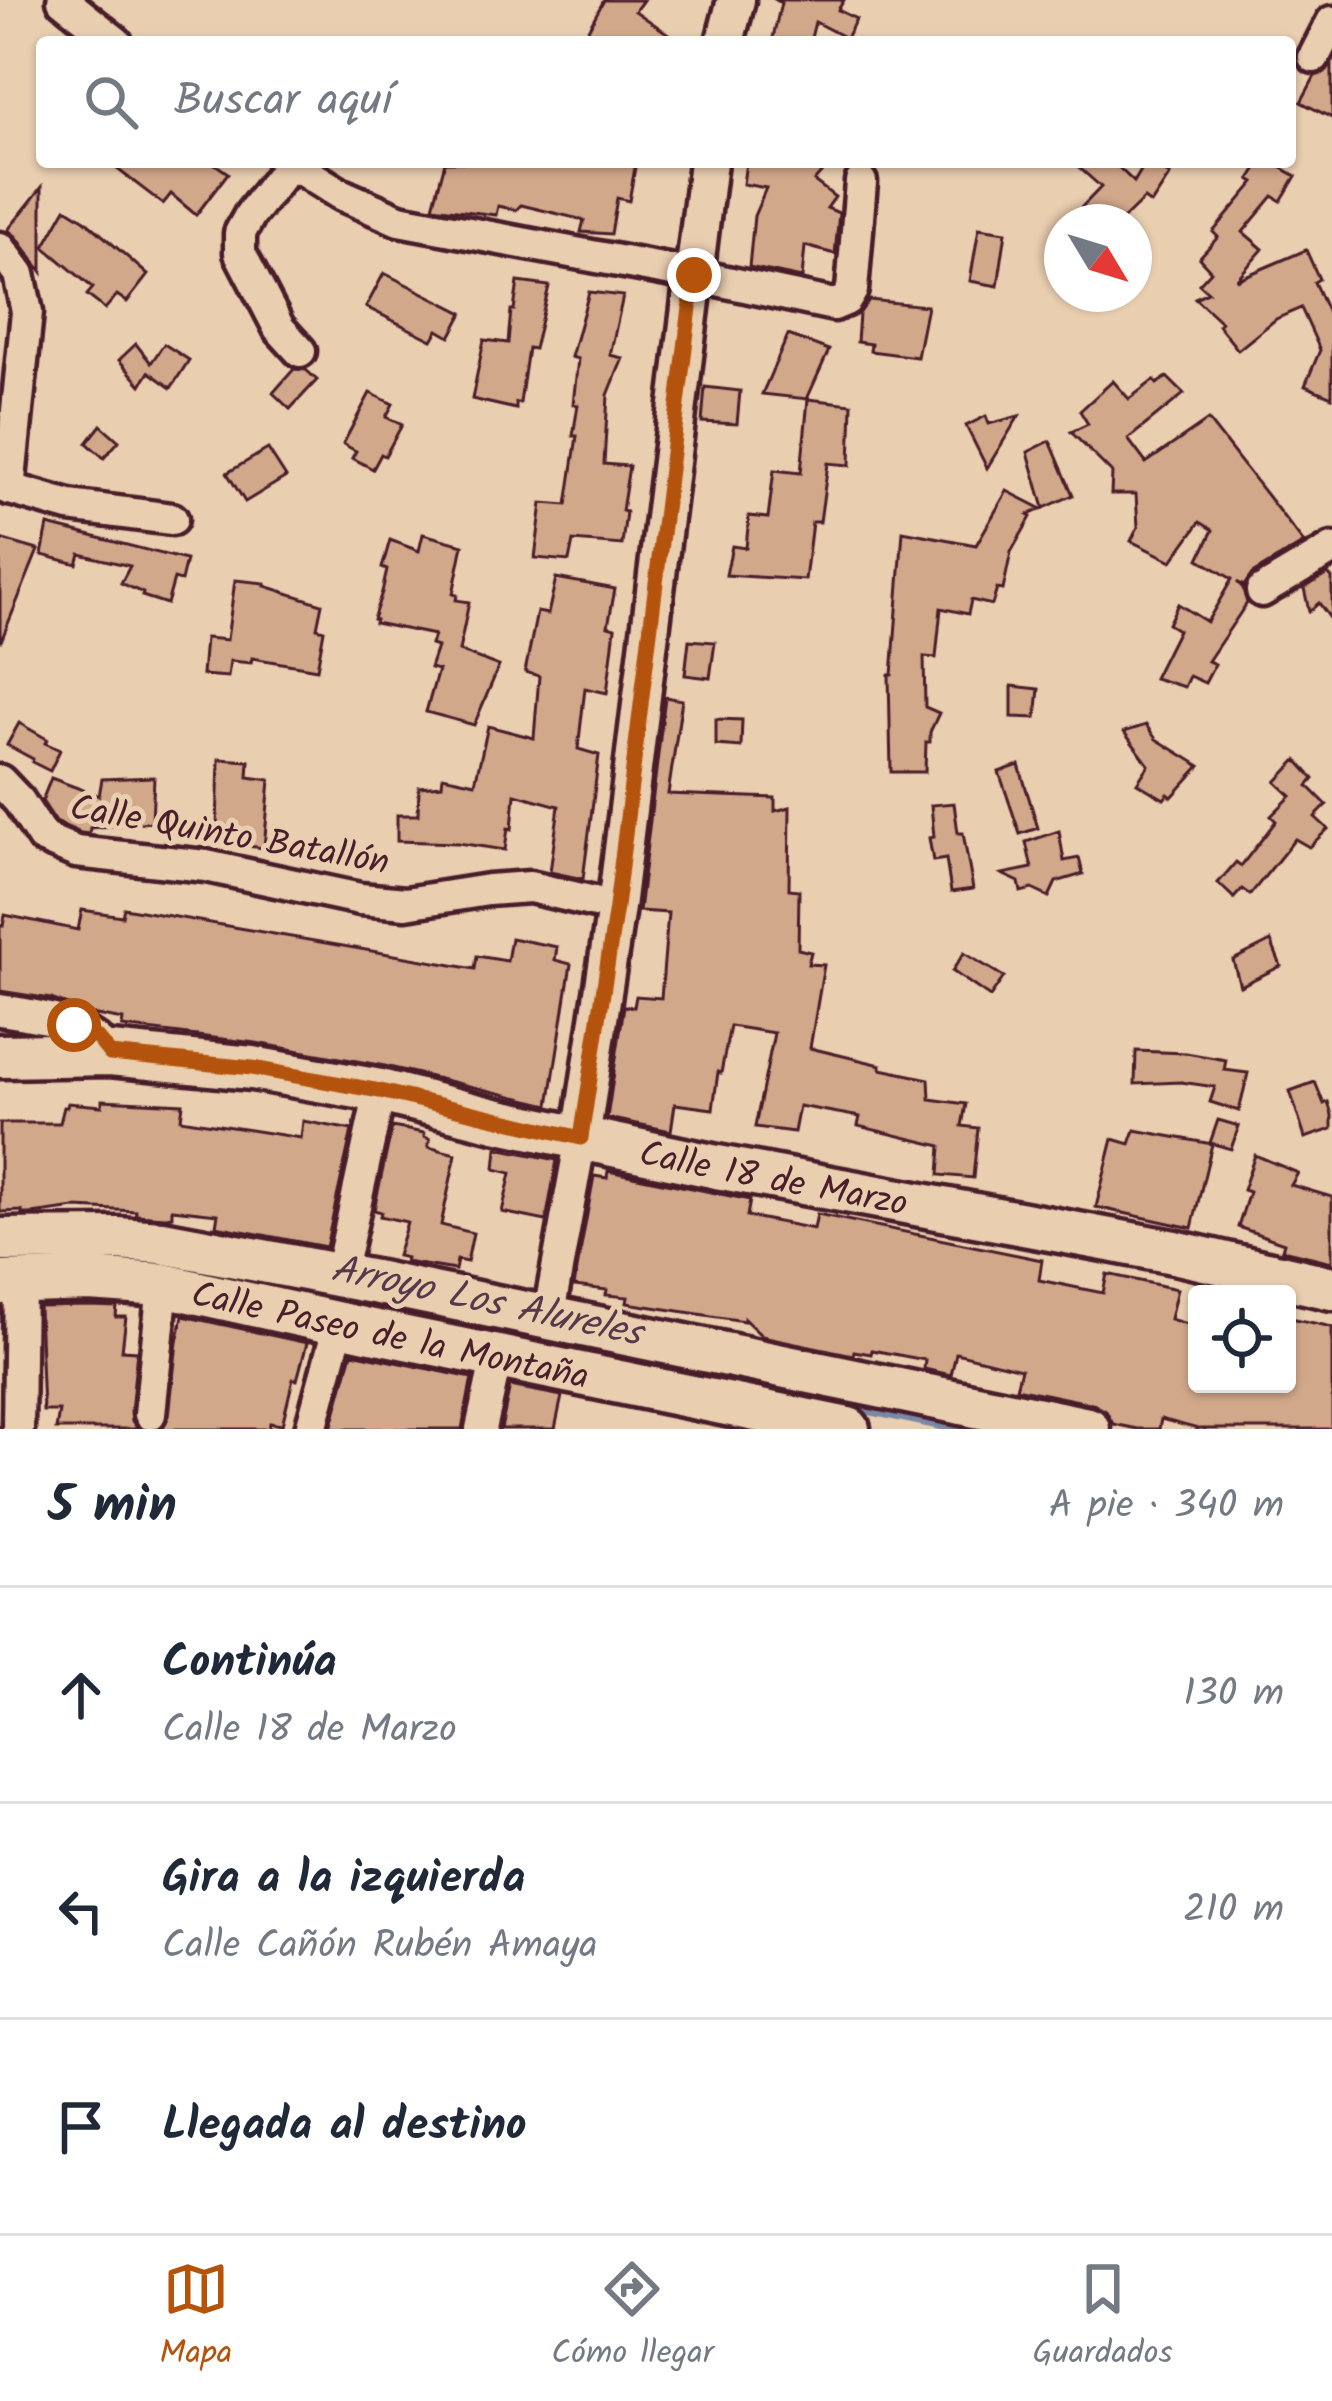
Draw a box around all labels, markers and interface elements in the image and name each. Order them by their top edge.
search box [36,36,1296,168]
text: Buscar aquí [174,66,392,138]
icon: search [78,69,144,135]
north arrow [1044,204,1152,312]
route end [667,248,721,302]
street label: Calle Quinto Batallón [65,780,394,893]
route start [47,998,101,1052]
street label: Calle 18 de Marzo [634,1126,912,1234]
water label: Arroyo Los Alureles [325,1240,652,1367]
street label: Calle Paseo de la Montaña [186,1267,594,1407]
map controls [1188,1285,1296,1393]
button: locate [1188,1285,1296,1393]
text: 5 min [48,1467,177,1548]
text: A pie · 340 m [1049,1476,1284,1538]
text: Continúa [162,1628,337,1700]
icon: ahead [48,1662,114,1728]
text: 130 m [1183,1664,1284,1726]
text: Calle 18 de Marzo [162,1700,457,1762]
text: Gira a la izquierda [162,1844,525,1916]
icon: left [48,1878,114,1944]
text: 210 m [1183,1880,1284,1942]
text: Calle Cañón Rubén Amaya [162,1916,598,1978]
text: Llegada al destino [162,2091,527,2163]
icon: arrive [48,2094,114,2160]
tab: Mapa [160,2256,232,2381]
tab: Cómo llegar [551,2256,714,2381]
tab: Guardados [1033,2256,1172,2381]

